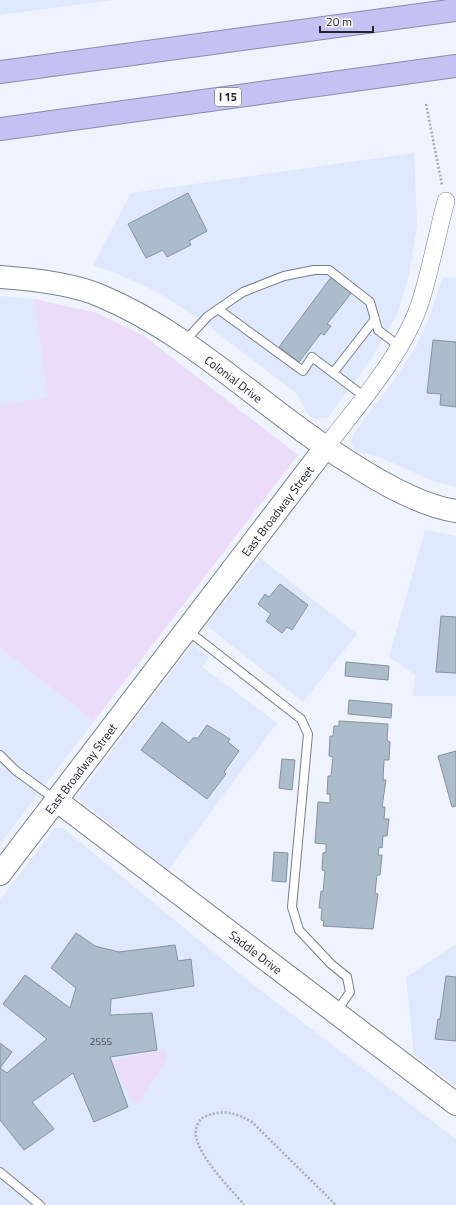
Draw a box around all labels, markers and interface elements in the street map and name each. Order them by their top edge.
scale bar [320,8,373,34]
text: 20 m [326,12,352,31]
road number: I 15 [215,88,241,106]
street label: Colonial Drive [201,350,267,407]
street label: East Broadway Street [236,461,319,560]
street label: East Broadway Street [40,718,122,818]
street label: Saddle Drive [225,925,287,979]
house number: 2555 [90,1034,113,1049]

